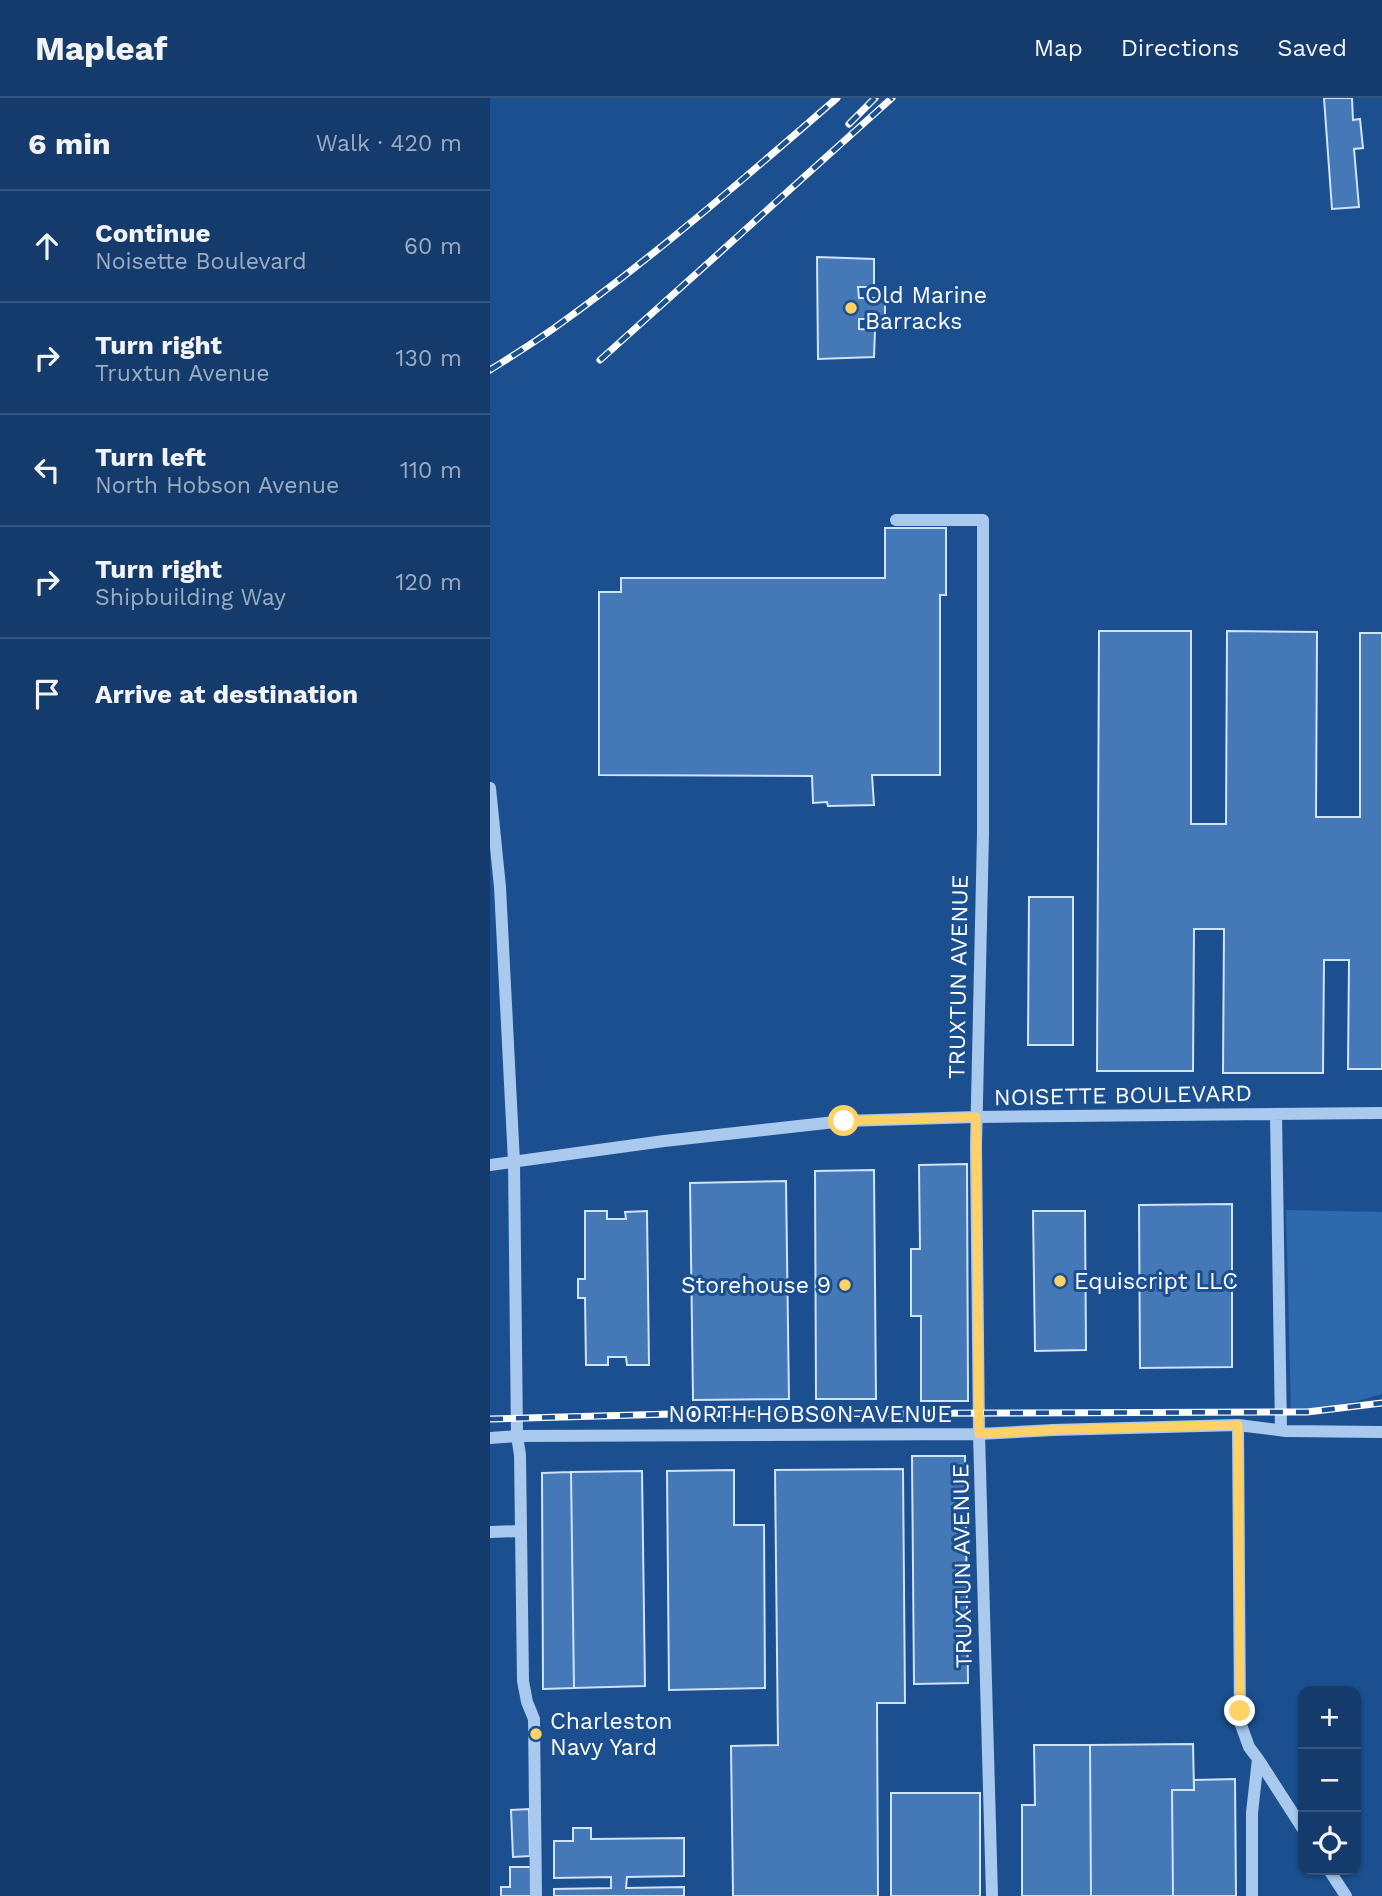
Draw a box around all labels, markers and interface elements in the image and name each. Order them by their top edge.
text: Mapleaf [35,29,167,68]
text: Map [1034,34,1083,62]
text: Directions [1121,34,1239,62]
text: Saved [1277,34,1347,62]
text: 6 min [28,126,111,161]
text: Walk · 420 m [316,130,462,157]
text: Continue [95,218,211,248]
icon: ahead [28,227,66,265]
text: 60 m [404,233,462,260]
text: Noisette Boulevard [95,248,307,275]
place label: Old Marine Barracks [865,282,987,335]
marker: Old Marine Barracks [843,300,859,316]
text: Turn right [95,330,222,360]
icon: right [28,339,66,377]
text: 130 m [396,345,462,372]
text: Truxtun Avenue [95,360,269,387]
text: Turn left [95,442,206,472]
icon: left [28,451,66,489]
text: 110 m [400,457,462,484]
text: North Hobson Avenue [95,472,339,499]
text: Turn right [95,554,222,584]
icon: right [28,563,66,601]
text: 120 m [396,569,462,596]
text: Shipbuilding Way [95,584,286,611]
icon: arrive [28,675,66,713]
text: Arrive at destination [95,679,358,709]
street label: TRUXTUN AVENUE [943,875,974,1079]
street label: NOISETTE BOULEVARD [994,1080,1252,1111]
route start [828,1105,859,1136]
place label: Equiscript LLC [1074,1268,1238,1295]
place label: Storehouse 9 [681,1272,831,1299]
marker: Equiscript LLC [1052,1273,1068,1289]
marker: Storehouse 9 [837,1277,853,1293]
street label: NORTH HOBSON AVENUE [668,1401,952,1428]
street label: TRUXTUN AVENUE [947,1464,978,1668]
map controls [1298,1686,1361,1875]
button: + [1298,1686,1361,1749]
route end [1224,1695,1255,1726]
place label: Charleston Navy Yard [550,1708,673,1761]
marker: Charleston Navy Yard [528,1726,544,1742]
button: − [1298,1749,1361,1812]
button: locate [1298,1812,1361,1875]

